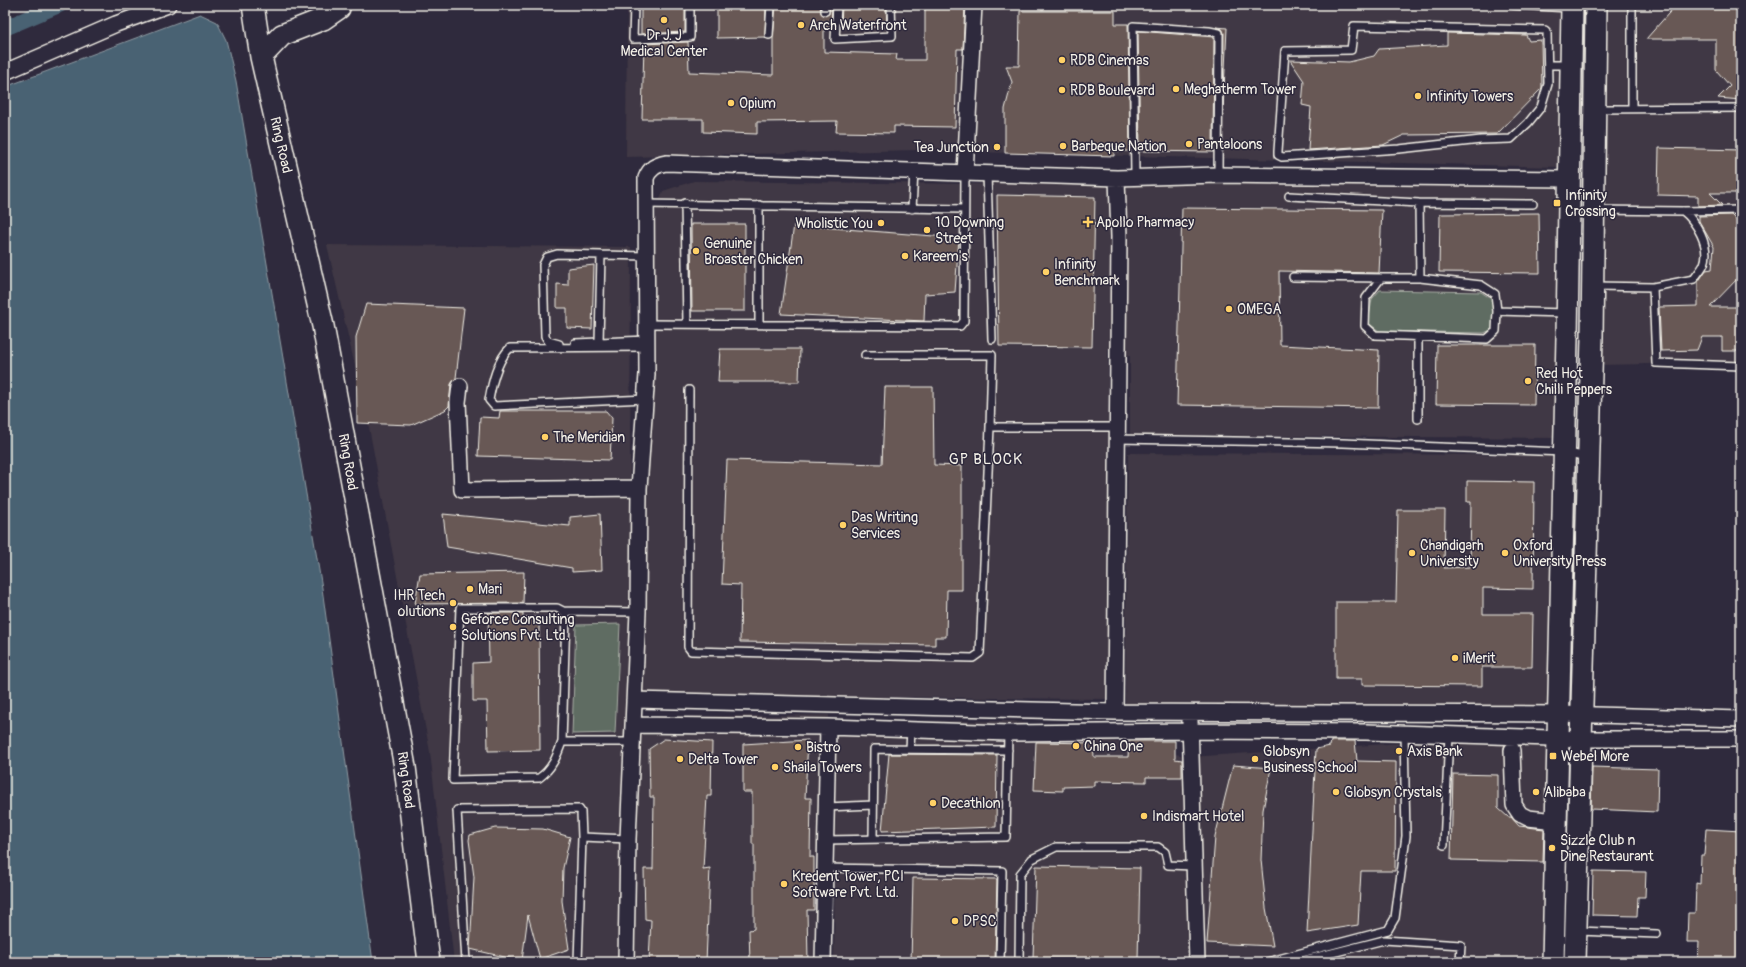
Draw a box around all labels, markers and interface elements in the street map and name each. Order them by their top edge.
marker: Dr J. J Medical Center [659,15,669,25]
place label: Arch Waterfront [809,17,907,34]
marker: Arch Waterfront [796,20,806,30]
place label: Dr J. J Medical Center [621,27,707,60]
place label: RDB Cinemas [1070,52,1149,69]
marker: RDB Cinemas [1057,55,1067,65]
place label: Meghatherm Tower [1184,81,1296,98]
place label: RDB Boulevard [1070,82,1155,99]
marker: Meghatherm Tower [1171,84,1181,94]
marker: RDB Boulevard [1057,85,1067,95]
place label: Infinity Towers [1426,88,1514,105]
marker: Infinity Towers [1413,91,1423,101]
place label: Opium [739,95,776,112]
marker: Opium [726,98,736,108]
street label: Ring Road [266,115,296,175]
place label: Pantaloons [1197,136,1263,153]
place label: Barbeque Nation [1071,138,1167,155]
place label: Tea Junction [913,139,989,156]
marker: Pantaloons [1184,139,1194,149]
marker: Barbeque Nation [1058,141,1068,151]
marker: Tea Junction [992,142,1002,152]
place label: Infinity Crossing [1565,187,1616,220]
marker: Infinity Crossing [1552,198,1562,208]
place label: 10 Downing Street [935,214,1004,247]
place label: Apollo Pharmacy [1096,214,1194,231]
place label: Wholistic You [795,215,873,232]
marker: Apollo Pharmacy [1083,217,1093,227]
marker: Wholistic You [876,218,886,228]
marker: 10 Downing Street [922,225,932,235]
place label: Genuine Broaster Chicken [704,235,803,268]
marker: Genuine Broaster Chicken [691,246,701,256]
place label: Kareem's [913,248,969,265]
marker: Kareem's [900,251,910,261]
place label: Infinity Benchmark [1054,256,1120,289]
marker: Infinity Benchmark [1041,267,1051,277]
place label: OMEGA [1237,301,1282,318]
marker: OMEGA [1224,304,1234,314]
place label: Red Hot Chilli Peppers [1536,365,1613,398]
marker: Red Hot Chilli Peppers [1523,376,1533,386]
place label: The Meridian [553,429,625,446]
street label: Ring Road [335,432,361,492]
marker: The Meridian [540,432,550,442]
district label: GP BLOCK [949,450,1023,469]
place label: Das Writing Services [851,509,918,542]
marker: Das Writing Services [838,520,848,530]
place label: Chandigarh University [1420,537,1484,570]
place label: Oxford University Press [1513,537,1607,570]
marker: Chandigarh University [1407,548,1417,558]
marker: Oxford University Press [1500,548,1510,558]
place label: Mari [478,581,503,598]
marker: Mari [465,584,475,594]
place label: IHR Tech olutions [394,587,446,620]
marker: IHR Tech olutions [448,598,458,608]
place label: Geforce Consulting Solutions Pvt. Ltd. [461,611,575,644]
marker: Geforce Consulting Solutions Pvt. Ltd. [448,622,458,632]
place label: iMerit [1463,650,1496,667]
marker: iMerit [1450,653,1460,663]
place label: China One [1084,738,1143,755]
place label: Bistro [806,739,841,756]
marker: China One [1071,741,1081,751]
marker: Bistro [793,742,803,752]
place label: Globsyn Business School [1263,743,1357,776]
place label: Axis Bank [1407,743,1463,760]
marker: Axis Bank [1394,746,1404,756]
place label: Webel More [1561,748,1629,765]
street label: Ring Road [394,750,418,810]
place label: Delta Tower [688,751,758,768]
marker: Webel More [1548,751,1558,761]
marker: Delta Tower [675,754,685,764]
marker: Globsyn Business School [1250,754,1260,764]
place label: Shaila Towers [783,759,862,776]
marker: Shaila Towers [770,762,780,772]
place label: Globsyn Crystals [1344,784,1442,801]
place label: Alibaba [1544,784,1586,801]
marker: Globsyn Crystals [1331,787,1341,797]
marker: Alibaba [1531,787,1541,797]
place label: Decathlon [941,795,1001,812]
marker: Decathlon [928,798,938,808]
place label: Indismart Hotel [1152,808,1244,825]
marker: Indismart Hotel [1139,811,1149,821]
place label: Sizzle Club n Dine Restaurant [1560,832,1654,865]
marker: Sizzle Club n Dine Restaurant [1547,843,1557,853]
place label: Kredent Tower, PCI Software Pvt. Ltd. [792,868,904,901]
marker: Kredent Tower, PCI Software Pvt. Ltd. [779,879,789,889]
place label: DPSC [963,913,997,930]
marker: DPSC [950,916,960,926]

